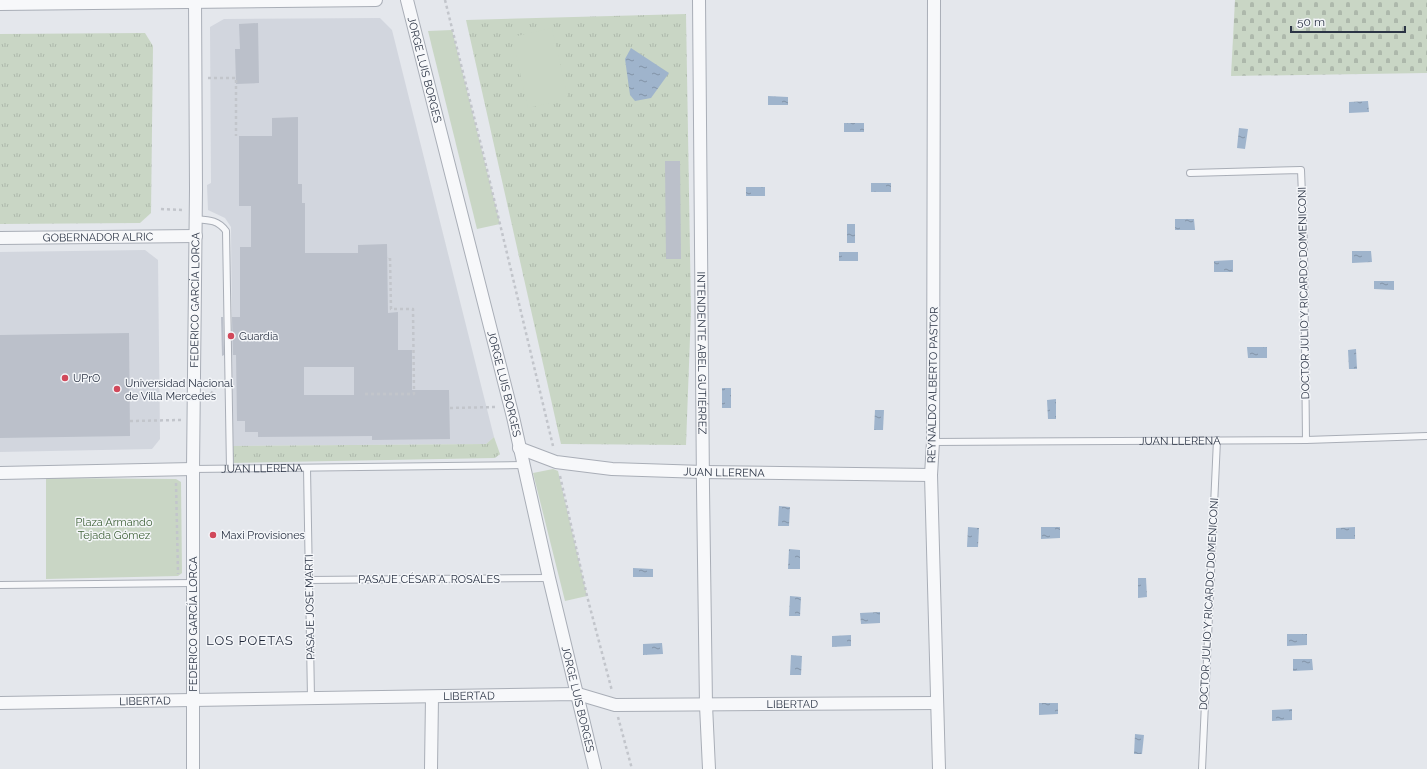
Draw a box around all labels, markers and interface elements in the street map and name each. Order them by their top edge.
scale bar [1291,8,1405,34]
street label: JORGE LUIS BORGES [405,15,445,124]
text: 50 m [1297,15,1325,29]
street label: DOCTOR JULIO Y RICARDO DOMENICONI [1296,187,1312,399]
street label: GOBERNADOR ALRIC [43,230,154,244]
street label: FEDERICO GARCÍA LORCA [188,232,202,368]
street label: INTENDENTE ABEL GUTIÉRREZ [695,272,710,435]
street label: REYNALDO ALBERTO PASTOR [925,307,941,463]
street label: JORGE LUIS BORGES [485,329,524,438]
place label: Guardia [239,330,278,343]
marker: Guardia [226,331,236,341]
place label: UPrO [73,372,100,385]
marker: UPrO [60,373,70,383]
place label: Universidad Nacional de Villa Mercedes [125,377,233,403]
marker: Universidad Nacional de Villa Mercedes [112,384,122,394]
street label: JUAN LLERENA [1139,434,1221,447]
street label: JUAN LLERENA [221,461,303,475]
street label: JUAN LLERENA [683,465,765,479]
street label: DOCTOR JULIO Y RICARDO DOMENICONI [1197,498,1221,710]
park label: Plaza Armando Tejada Gómez [76,516,153,542]
place label: Maxi Provisiones [221,529,305,542]
marker: Maxi Provisiones [208,530,218,540]
street label: PASAJE JOSE MARTI [303,554,317,660]
street label: FEDERICO GARCÍA LORCA [186,556,200,692]
street label: PASAJE CÉSAR A. ROSALES [358,572,500,586]
district label: LOS POETAS [206,633,294,648]
street label: JORGE LUIS BORGES [559,645,597,754]
street label: LIBERTAD [443,689,495,703]
street label: LIBERTAD [119,694,171,708]
street label: LIBERTAD [766,697,818,711]

